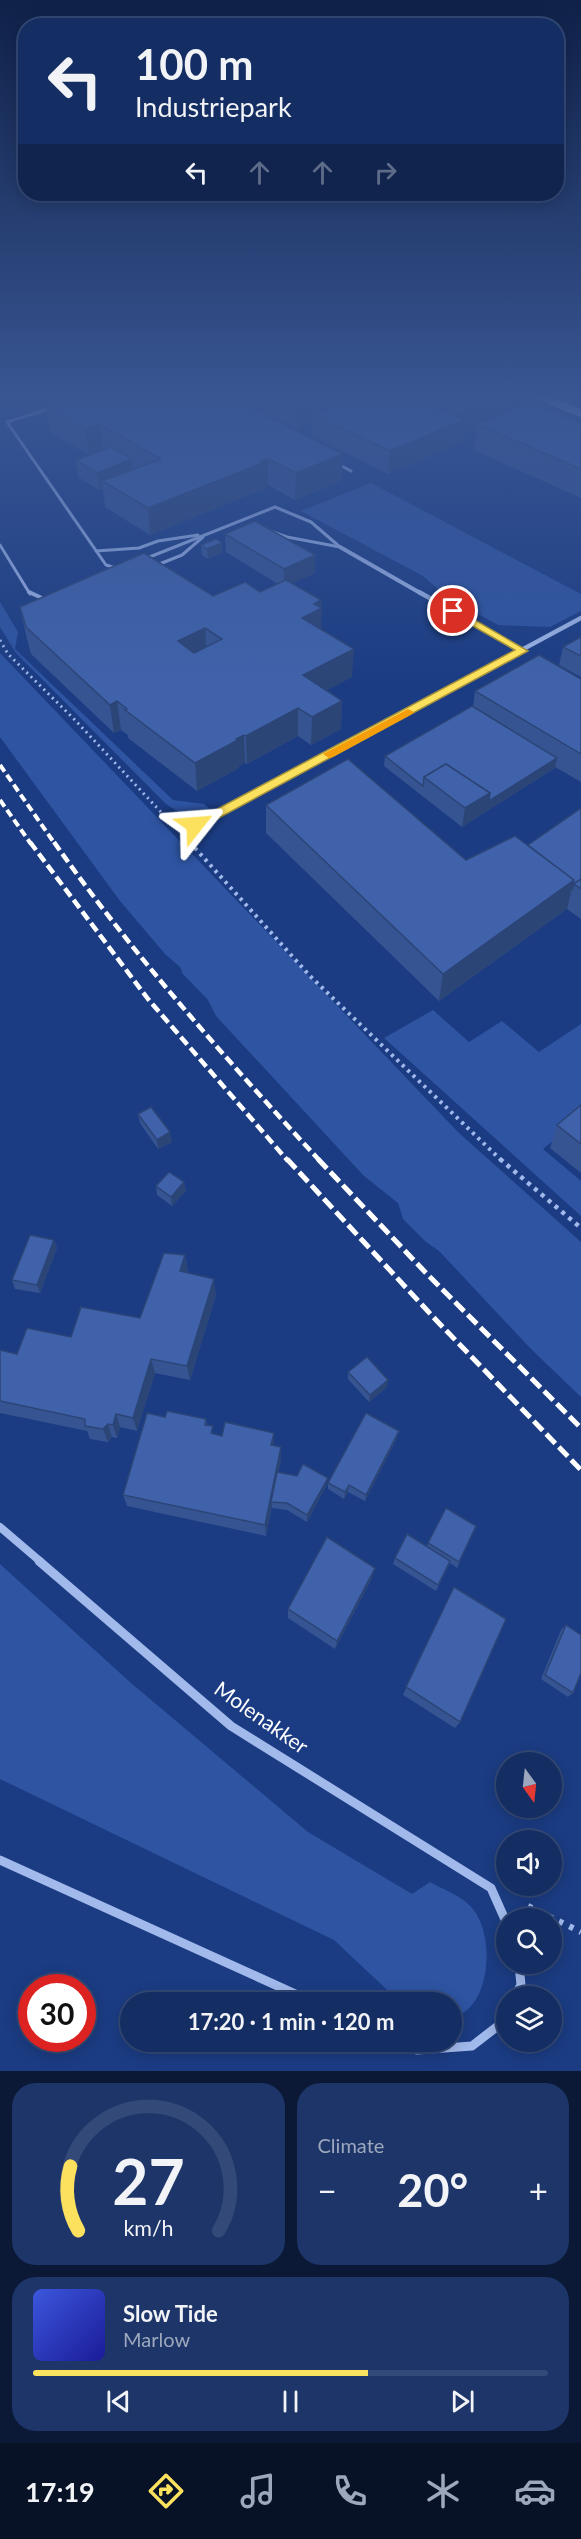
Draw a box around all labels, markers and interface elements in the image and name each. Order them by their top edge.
text: 100 m [135,39,253,89]
icon: left [36,42,114,120]
text: Industriepark [135,90,292,123]
icon: left [180,156,213,189]
icon: ahead [243,156,276,189]
icon: ahead [306,156,339,189]
icon: right [369,156,402,189]
pin [427,585,478,636]
icon: arrive [436,594,469,627]
position arrow [163,793,227,857]
street label: Molenakker [210,1675,314,1758]
north arrow [496,1752,562,1818]
map controls [496,1752,562,2052]
button: sound [496,1830,562,1896]
button: search [496,1908,562,1974]
speed limit sign: 30 [18,1974,96,2052]
button: layers [496,1986,562,2052]
text: 17:20 · 1 min · 120 m [188,2008,394,2035]
text: Climate [318,2133,384,2157]
text: 27 [112,2143,184,2218]
text: 20° [397,2163,468,2217]
text: − [318,2170,337,2210]
text: + [529,2170,548,2210]
text: km/h [123,2215,173,2241]
text: Slow Tide [123,2300,218,2327]
text: Marlow [123,2327,190,2351]
icon: previous [102,2385,135,2418]
icon: pause [274,2385,307,2418]
icon: next [446,2385,479,2418]
icon: directions [145,2470,187,2512]
icon: music [237,2470,279,2512]
icon: phone [329,2470,371,2512]
icon: climate [422,2470,464,2512]
icon: car [514,2470,556,2512]
text: 17:19 [25,2475,95,2508]

